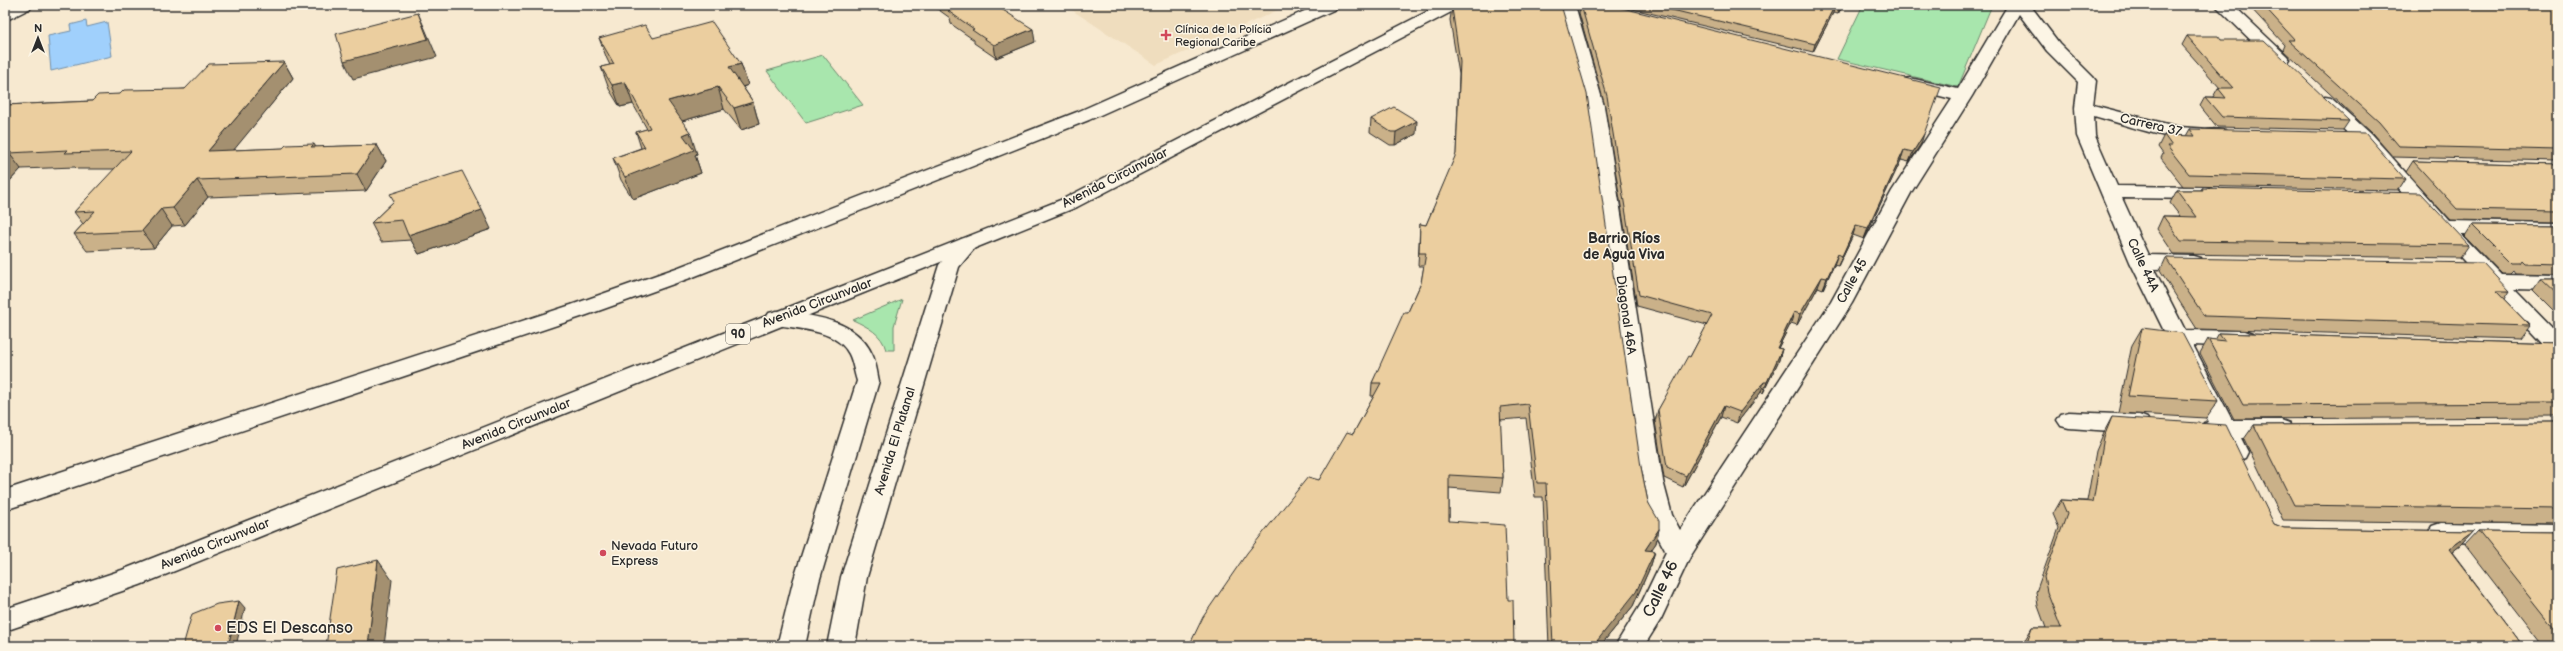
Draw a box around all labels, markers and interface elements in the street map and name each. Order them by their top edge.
north arrow [18,18,58,58]
text: N [34,22,42,35]
place label: Clínica de la Polícia Regional Caribe [1175,23,1272,49]
marker: Clínica de la Polícia Regional Caribe [1160,29,1172,41]
street label: Carrera 37 [2118,110,2184,140]
street label: Avenida Circunvalar [1059,144,1171,212]
district label: Barrio Ríos de Agua Viva [1583,230,1665,263]
street label: Calle 44A [2124,236,2162,294]
street label: Calle 45 [1833,256,1871,306]
street label: Diagonal 46A [1613,274,1639,356]
street label: Avenida Circunvalar [760,275,875,331]
road number: 90 [726,324,750,344]
street label: Avenida El Platanal [871,385,919,497]
street label: Avenida Circunvalar [459,395,573,453]
street label: Avenida Circunvalar [158,515,272,573]
place label: Nevada Futuro Express [611,538,698,569]
marker: Nevada Futuro Express [598,548,608,558]
street label: Calle 46 [1639,557,1683,620]
place label: EDS El Descanso [226,619,353,638]
marker: EDS El Descanso [213,623,223,633]

